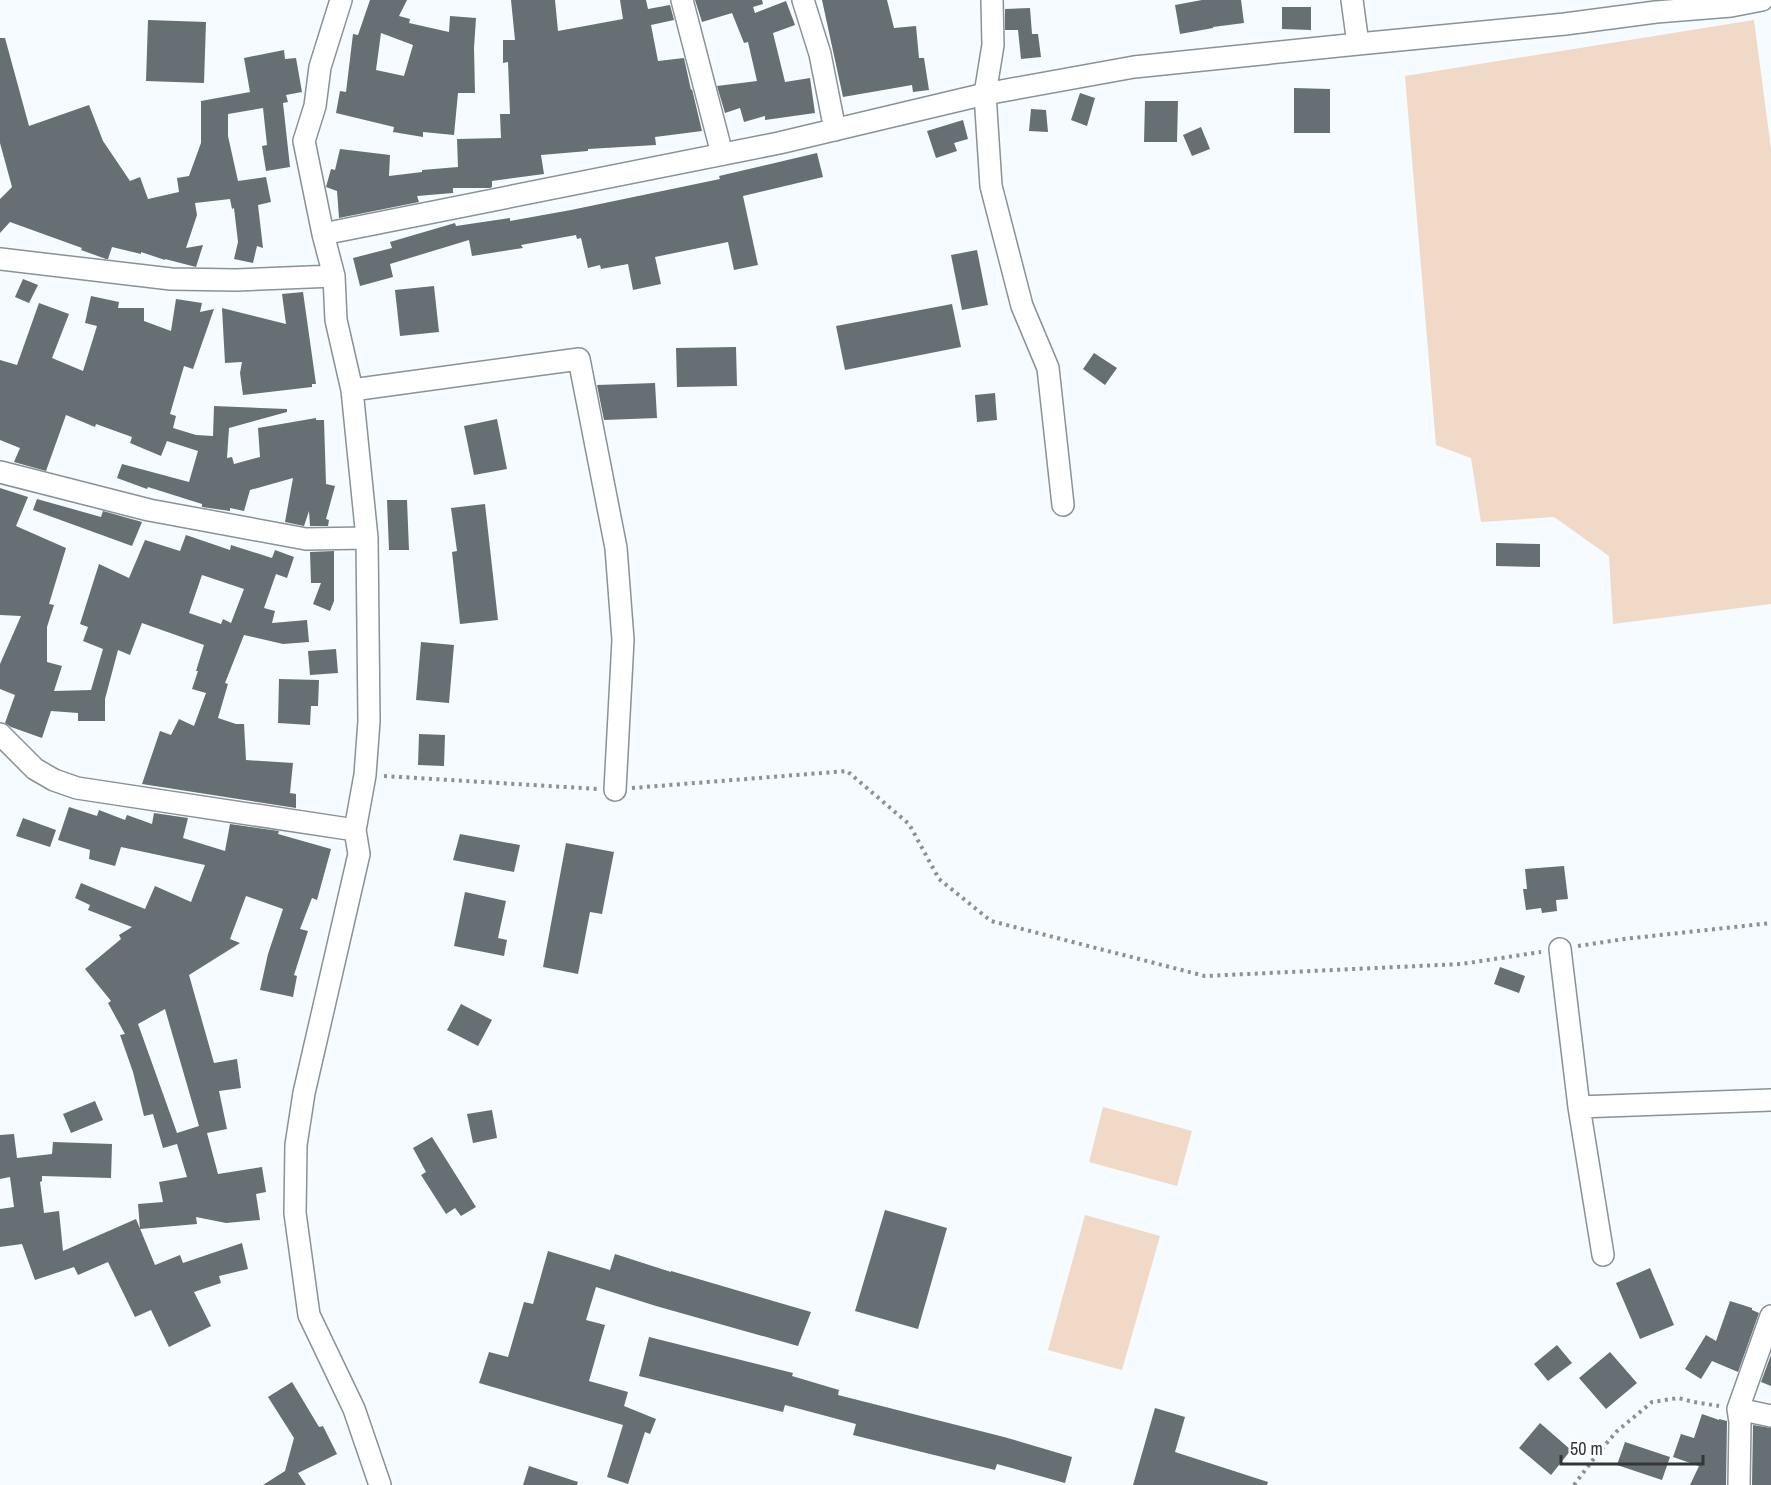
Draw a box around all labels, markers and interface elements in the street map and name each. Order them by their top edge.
scale bar [1561,1428,1704,1466]
text: 50 m [1570,1436,1603,1461]

